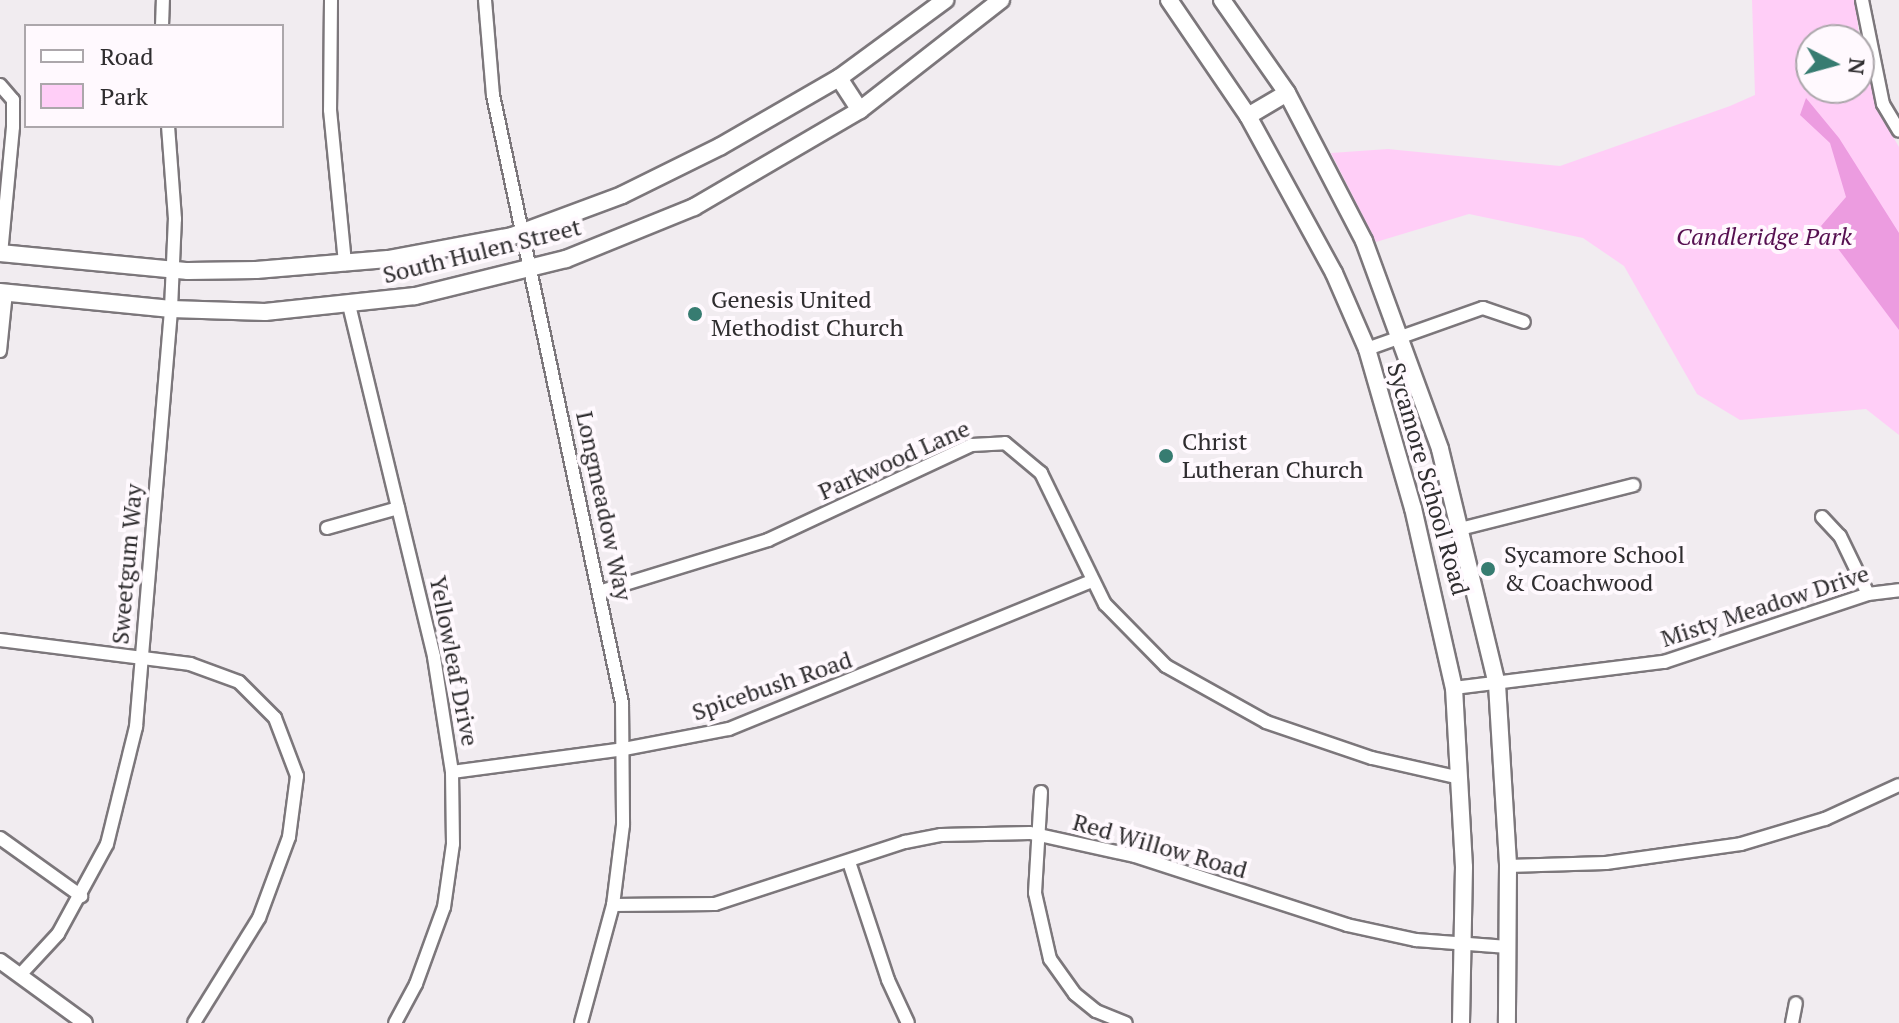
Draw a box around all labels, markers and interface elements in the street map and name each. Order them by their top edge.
legend [24,24,284,128]
north arrow [1795,24,1875,104]
text: Road [100,40,154,72]
text: N [1842,57,1873,76]
text: Park [100,80,148,112]
street label: South Hulen Street [380,212,584,290]
park label: Candleridge Park [1676,223,1852,251]
place label: Genesis United Methodist Church [711,286,904,342]
marker: Genesis United Methodist Church [686,305,704,323]
street label: Sycamore School Road [1381,360,1475,598]
street label: Longmeadow Way [570,409,638,603]
street label: Parkwood Lane [814,414,974,506]
place label: Christ Lutheran Church [1182,428,1363,484]
marker: Christ Lutheran Church [1157,447,1175,465]
street label: Sweetgum Way [106,482,148,646]
place label: Sycamore School & Coachwood [1504,541,1685,597]
street label: Misty Meadow Drive [1657,559,1873,653]
marker: Sycamore School & Coachwood [1479,560,1497,578]
street label: Yellowleaf Drive [423,573,485,749]
street label: Spicebush Road [688,645,856,727]
street label: Red Willow Road [1070,807,1250,885]

